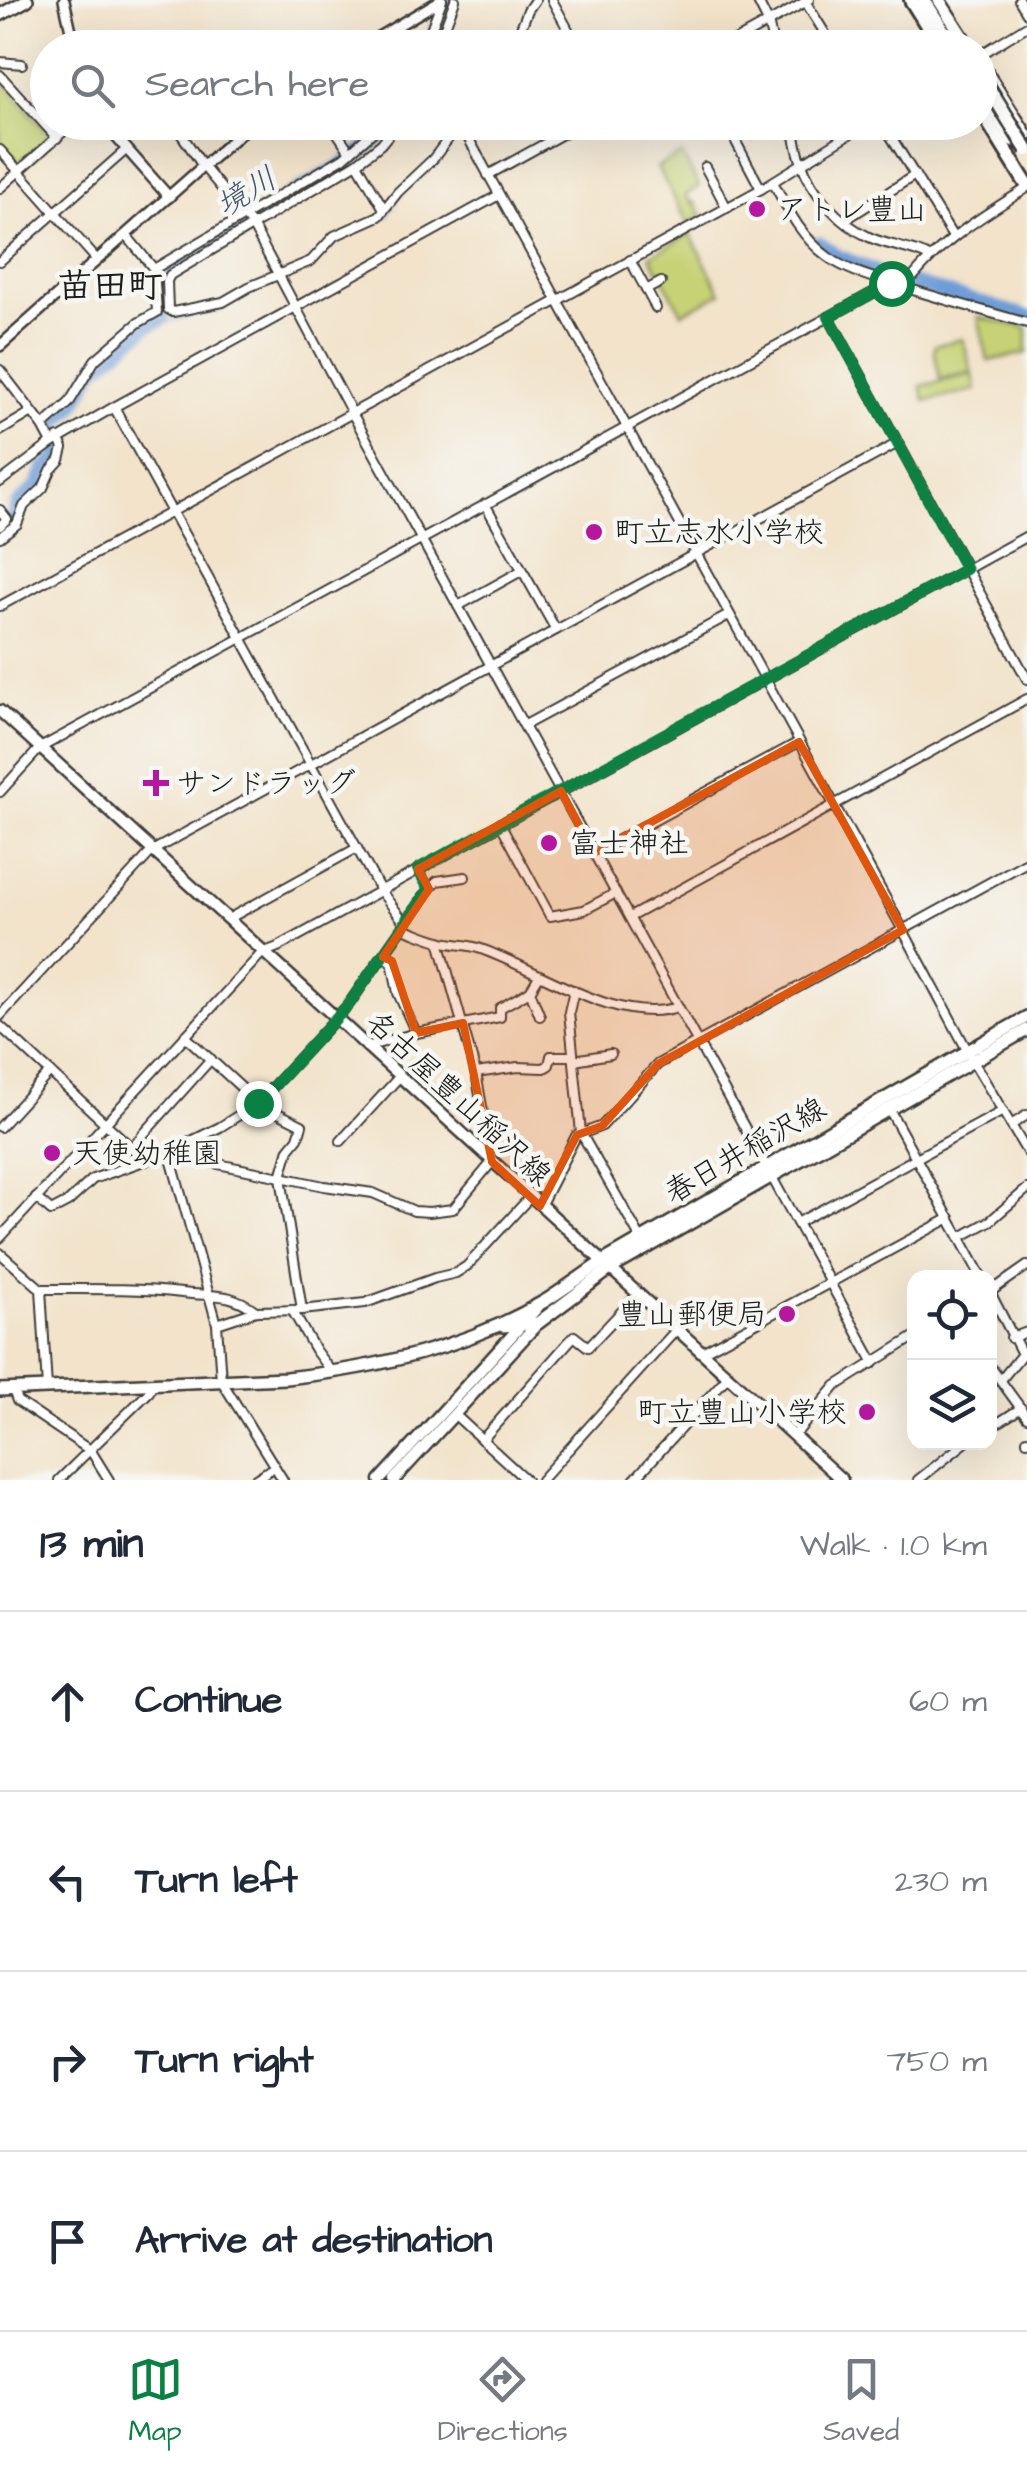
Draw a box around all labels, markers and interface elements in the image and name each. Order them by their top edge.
search box [30,30,997,140]
icon: search [65,58,120,113]
text: Search here [145,59,369,111]
water label: 境川 [208,157,286,228]
place label: アトレ豊山 [777,189,927,231]
marker: アトレ豊山 [746,198,768,220]
route start [869,261,915,307]
district label: 苗田町 [57,262,163,311]
place label: 町立志水小学校 [614,512,824,554]
marker: 町立志水小学校 [583,521,605,543]
place label: サンドラッグ [176,763,356,805]
marker: サンドラッグ [145,772,167,794]
place label: 富士神社 [569,823,689,865]
marker: 富士神社 [538,832,560,854]
street label: 名古屋豊山稲沢線 [356,1002,560,1196]
route end [236,1081,282,1127]
street label: 春日井稲沢線 [657,1088,834,1214]
place label: 天使幼稚園 [72,1133,222,1175]
marker: 天使幼稚園 [41,1142,63,1164]
map controls [907,1270,997,1450]
button: locate [907,1270,997,1360]
place label: 豊山郵便局 [617,1294,767,1336]
marker: 豊山郵便局 [776,1303,798,1325]
button: layers [907,1360,997,1450]
place label: 町立豊山小学校 [637,1392,847,1434]
marker: 町立豊山小学校 [856,1401,878,1423]
text: 13 min [40,1516,144,1574]
text: Walk · 1.0 km [800,1523,987,1568]
icon: ahead [40,1674,95,1729]
text: Continue [135,1675,282,1727]
text: 60 m [909,1679,987,1724]
icon: left [40,1854,95,1909]
text: Turn left [135,1855,298,1907]
text: 230 m [895,1859,987,1904]
icon: right [40,2034,95,2089]
text: Turn right [135,2035,314,2087]
text: 750 m [887,2039,987,2084]
icon: arrive [40,2214,95,2269]
text: Arrive at destination [135,2215,492,2267]
tab: Map [128,2352,183,2451]
tab: Directions [438,2352,568,2451]
tab: Saved [823,2352,899,2451]

